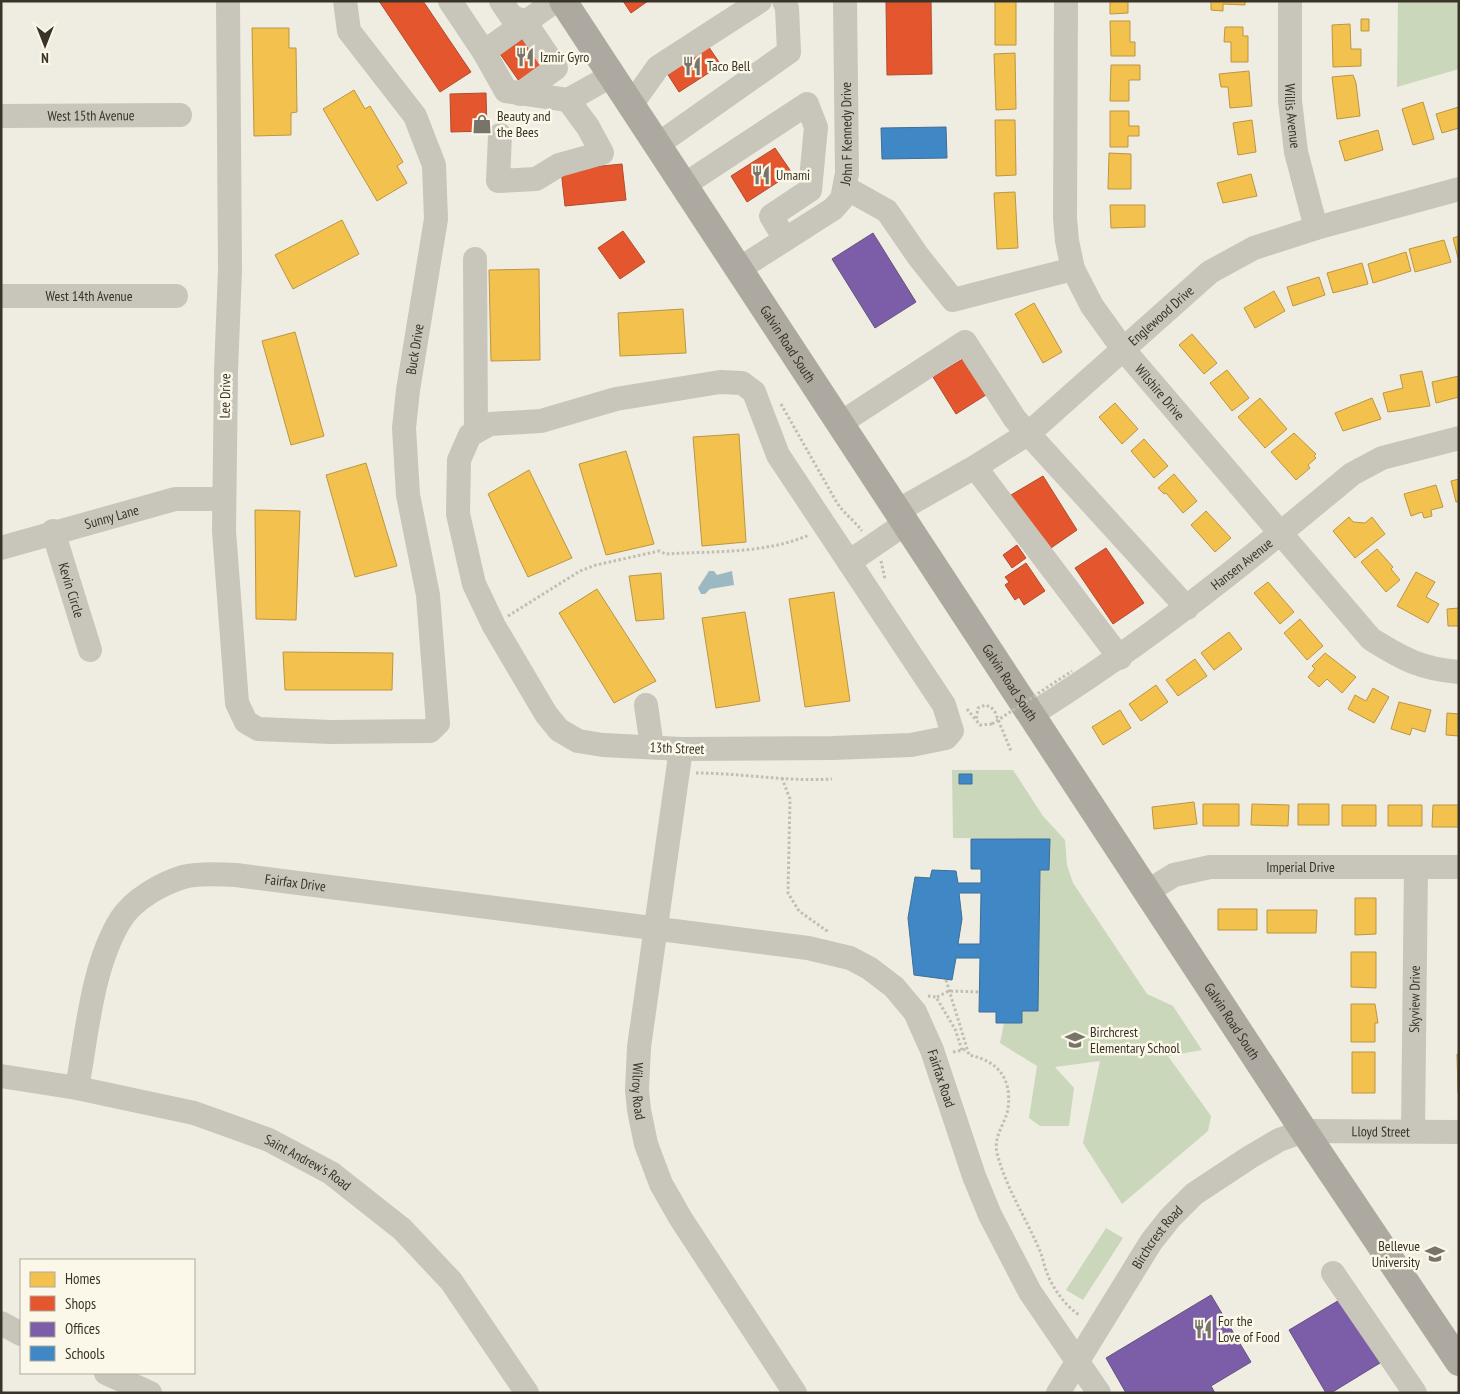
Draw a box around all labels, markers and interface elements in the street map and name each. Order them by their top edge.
north arrow [20,20,70,70]
restaurant icon: Izmir Gyro [514,46,536,68]
place label: Izmir Gyro [540,48,589,66]
text: N [41,49,49,67]
restaurant icon: Taco Bell [681,55,703,77]
place label: Taco Bell [707,57,751,75]
street label: John F Kennedy Drive [836,82,856,187]
street label: Willis Avenue [1281,84,1305,149]
street label: West 15th Avenue [47,106,135,125]
place label: Beauty and the Bees [497,107,550,141]
shop icon: Beauty and the Bees [471,113,493,135]
restaurant icon: Umami [750,164,772,186]
place label: Umami [776,166,810,184]
street label: Englewood Drive [1124,282,1198,350]
street label: West 14th Avenue [46,287,133,305]
street label: Galvin Road South [756,302,820,386]
street label: Buck Drive [402,322,428,376]
street label: Wilshire Drive [1131,360,1189,424]
street label: Lee Drive [216,373,234,419]
street label: Sunny Lane [83,501,141,533]
street label: Hansen Avenue [1207,534,1276,594]
street label: Kevin Circle [54,560,89,620]
street label: Galvin Road South [978,641,1042,724]
street label: 13th Street [649,738,705,758]
street label: Imperial Drive [1266,858,1335,876]
street label: Fairfax Drive [264,870,327,895]
street label: Skyview Drive [1405,965,1424,1033]
street label: Galvin Road South [1200,979,1264,1063]
place label: Birchcrest Elementary School [1090,1023,1180,1057]
school or university icon: Birchcrest Elementary School [1064,1029,1086,1051]
street label: Fairfax Road [923,1047,959,1110]
street label: Wilroy Road [628,1062,650,1121]
street label: Lloyd Street [1352,1122,1410,1141]
street label: Saint Andrew's Road [262,1130,355,1194]
street label: Birchcrest Road [1128,1201,1187,1272]
place label: Bellevue University [1372,1237,1421,1271]
school or university icon: Bellevue University [1424,1243,1446,1265]
legend [20,1259,195,1374]
text: Homes [65,1269,101,1288]
text: Shops [65,1294,96,1313]
place label: For the Love of Food [1218,1312,1280,1346]
restaurant icon: For the Love of Food [1192,1318,1214,1340]
text: Offices [65,1319,100,1338]
text: Schools [65,1344,105,1363]

